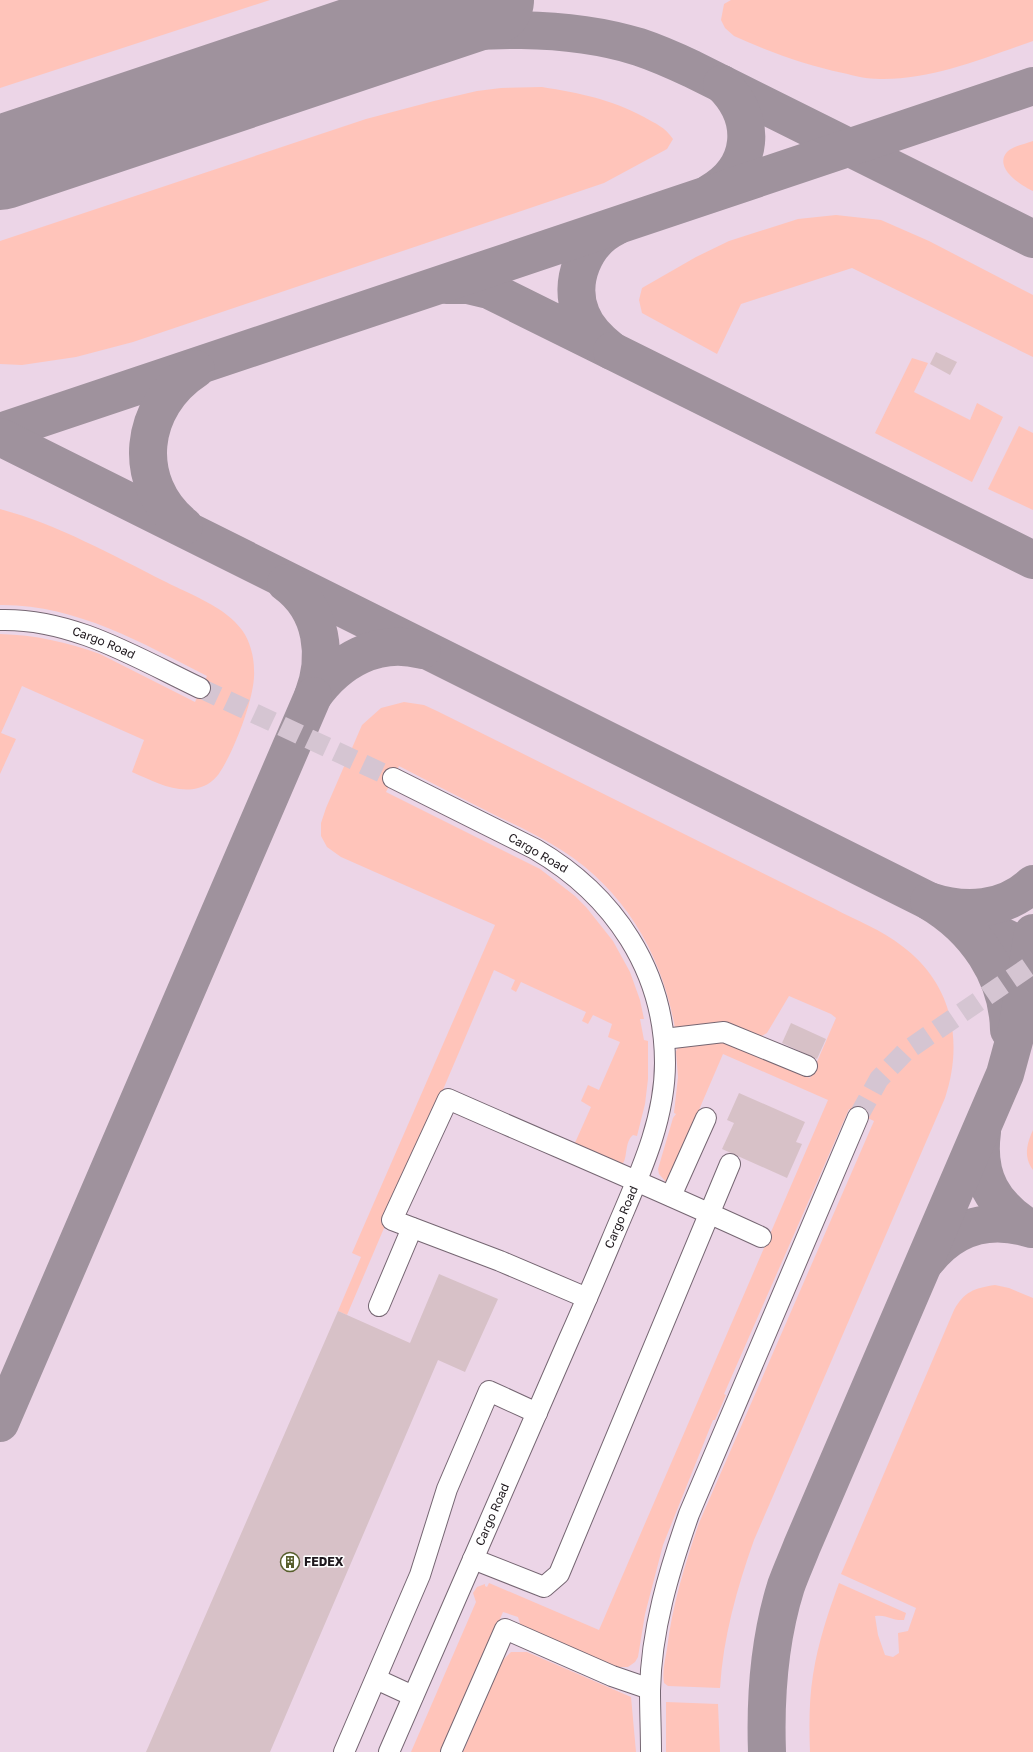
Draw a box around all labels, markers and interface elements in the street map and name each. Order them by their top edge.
street label: Cargo Road [70,623,138,662]
street label: Cargo Road [506,829,571,876]
street label: Cargo Road [601,1184,641,1251]
street label: Cargo Road [472,1481,512,1548]
building icon: FEDEX [279,1551,301,1573]
place label: FEDEX [304,1554,344,1569]

